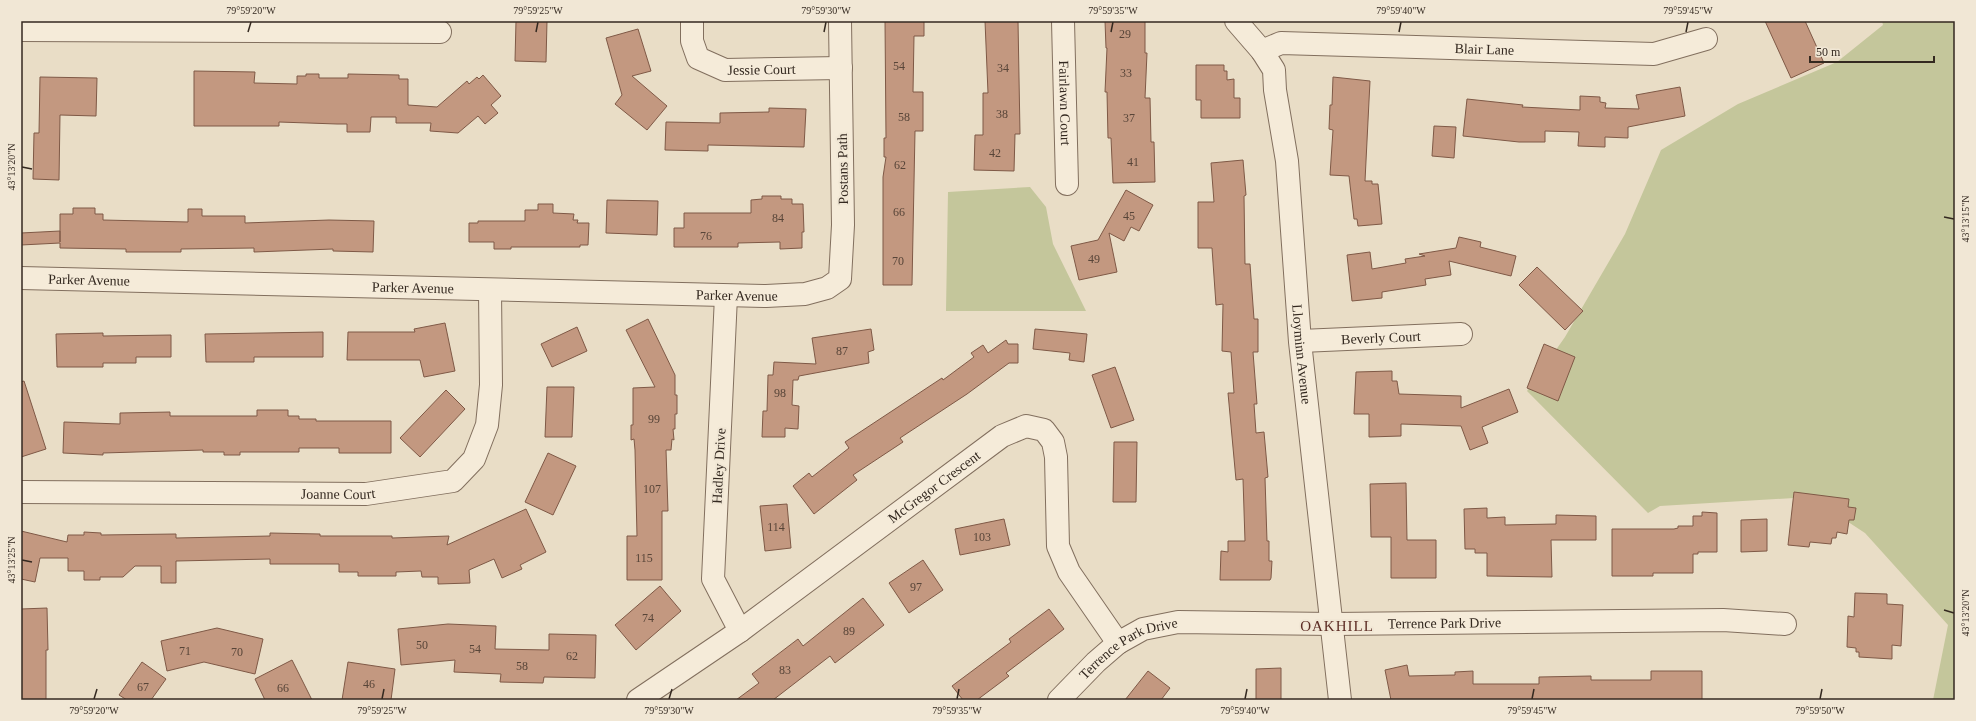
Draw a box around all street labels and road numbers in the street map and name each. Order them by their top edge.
street label: Blair Lane [1454,41,1514,57]
street label: Fairlawn Court [1056,60,1074,146]
street label: Jessie Court [727,61,796,77]
street label: Postans Path [835,133,851,205]
street label: Parker Avenue [48,271,130,288]
street label: Parker Avenue [372,279,454,296]
street label: Parker Avenue [696,287,778,304]
street label: Lloyminn Avenue [1290,304,1314,405]
street label: Beverly Court [1341,328,1421,347]
street label: Hadley Drive [710,428,728,504]
street label: McGregor Crescent [885,447,983,526]
street label: Joanne Court [301,485,376,502]
street label: Terrence Park Drive [1076,615,1179,682]
street label: Terrence Park Drive [1388,615,1501,631]

